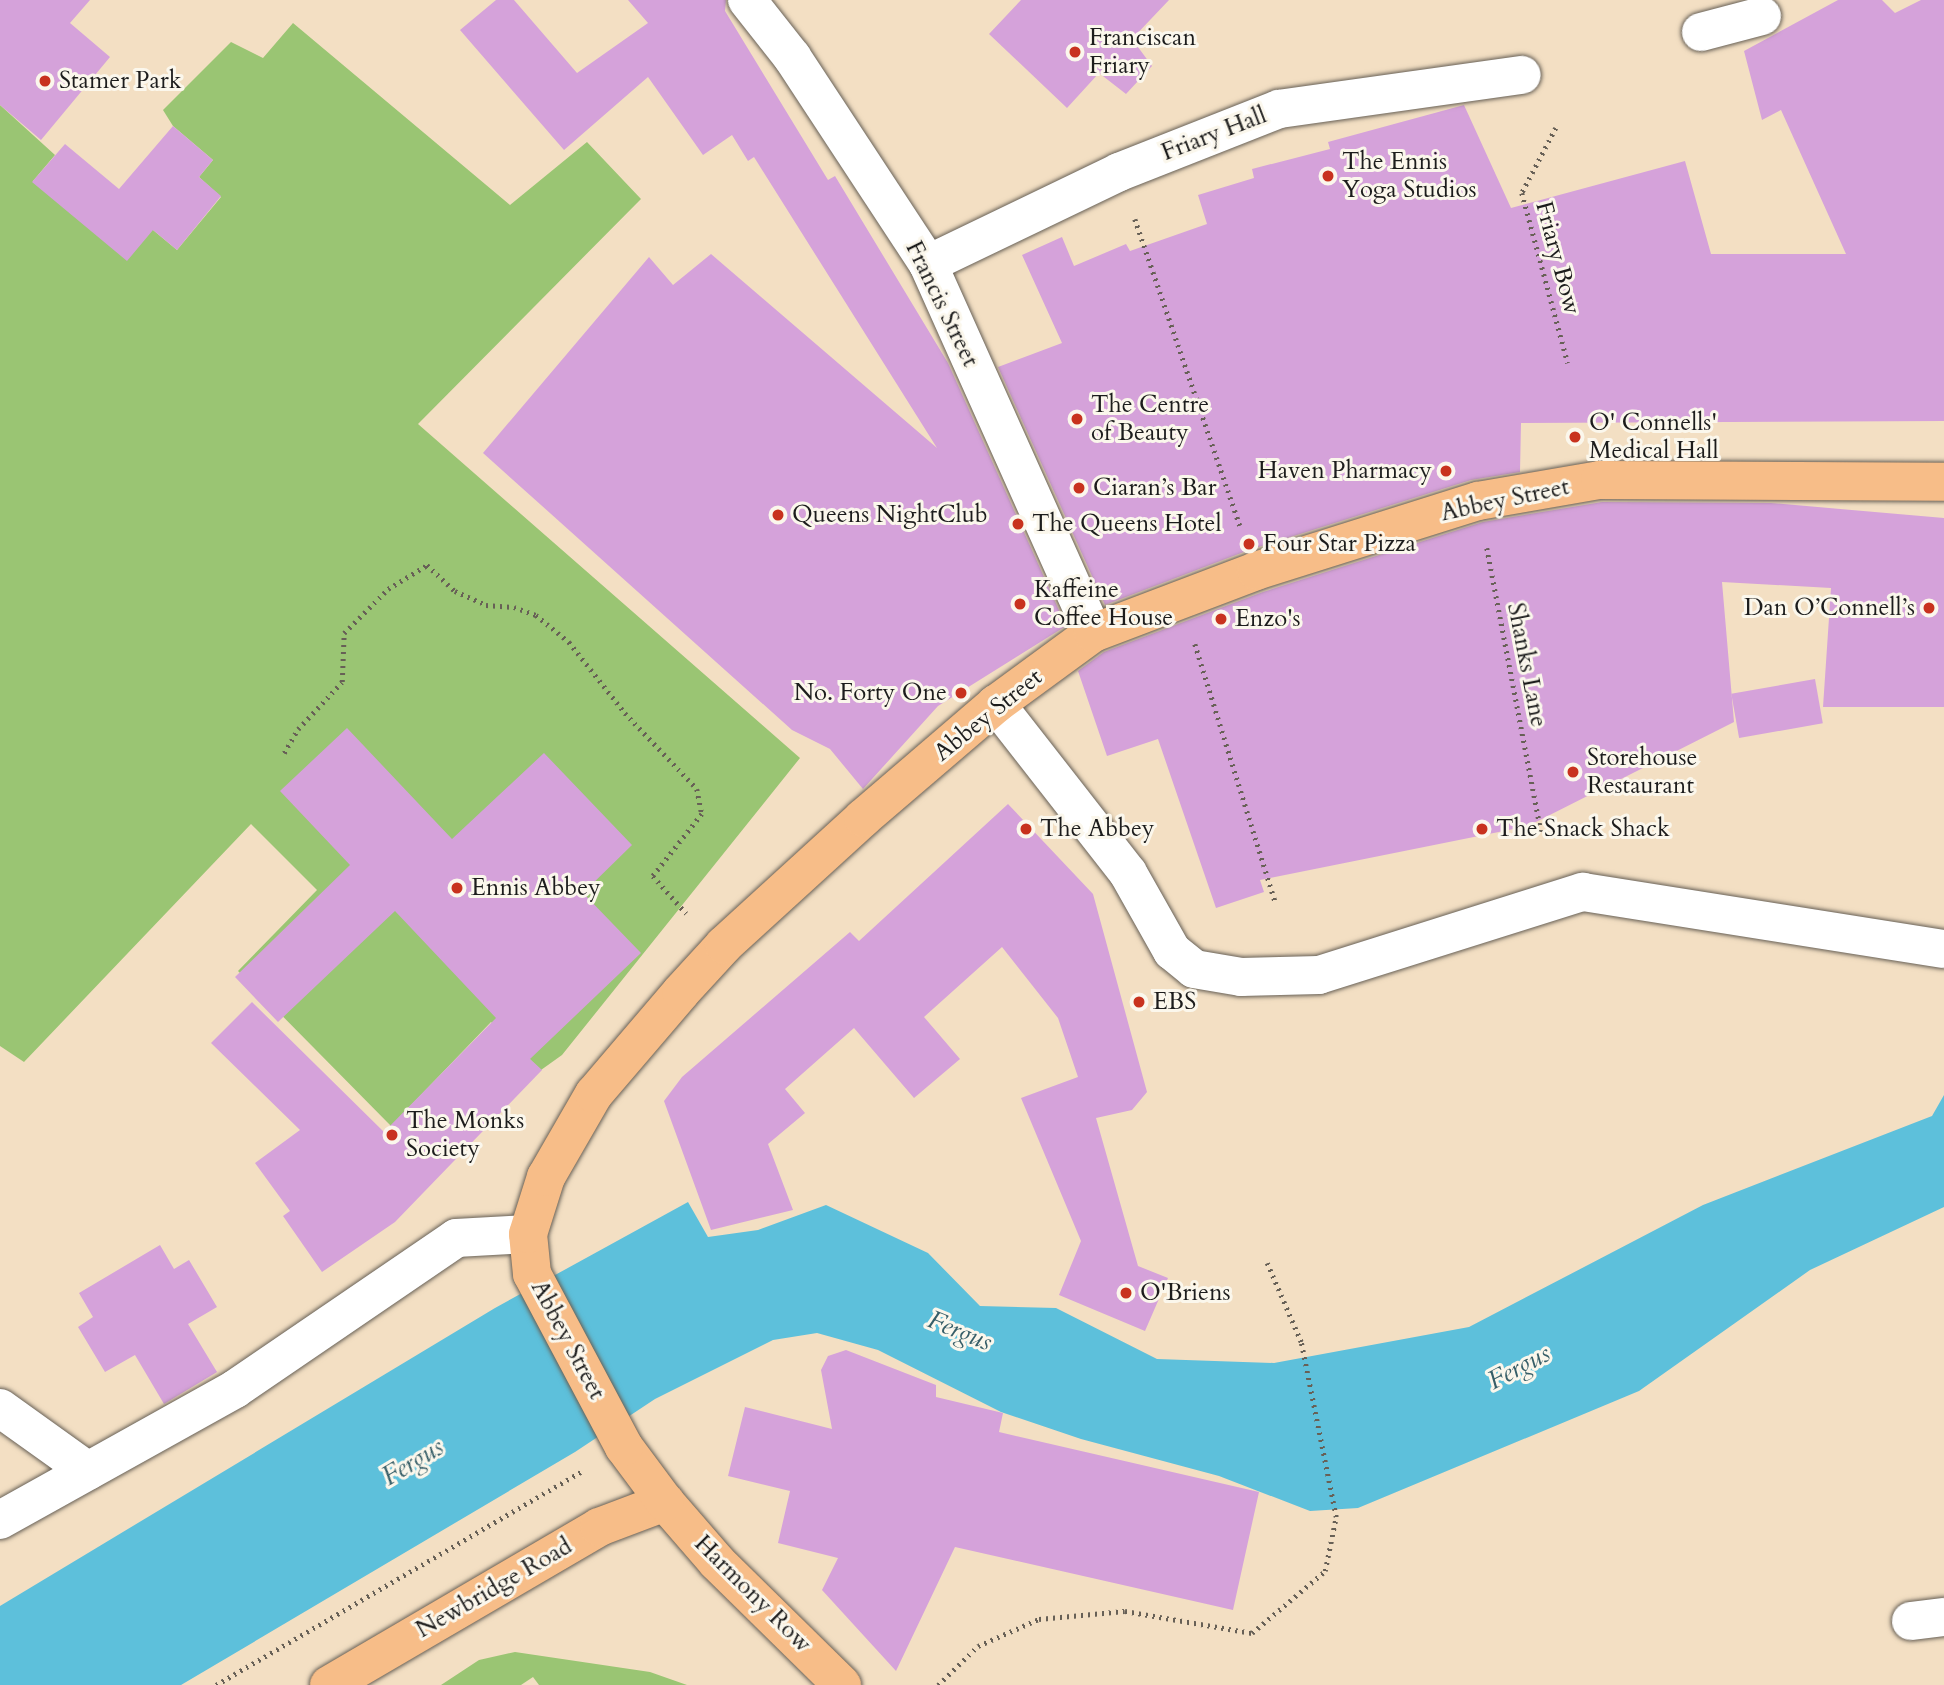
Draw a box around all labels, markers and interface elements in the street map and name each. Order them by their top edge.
place label: Franciscan Friary [1089,24,1196,80]
marker: Franciscan Friary [1067,44,1083,60]
place label: Stamer Park [59,67,182,95]
marker: Stamer Park [37,73,53,89]
street label: Friary Hall [1157,101,1271,167]
place label: The Ennis Yoga Studios [1342,148,1476,204]
marker: The Ennis Yoga Studios [1320,168,1336,184]
street label: Friary Bow [1529,198,1587,318]
street label: Francis Street [899,236,985,372]
place label: The Centre of Beauty [1091,391,1209,447]
place label: O' Connells' Medical Hall [1589,409,1719,465]
marker: The Centre of Beauty [1069,411,1085,427]
marker: O' Connells' Medical Hall [1567,429,1583,445]
place label: Haven Pharmacy [1258,457,1432,485]
marker: Haven Pharmacy [1438,463,1454,479]
street label: Abbey Street [1438,472,1572,528]
place label: Ciaran’s Bar [1093,474,1216,502]
marker: Ciaran’s Bar [1071,480,1087,496]
place label: Queens NightClub [792,501,988,529]
marker: Queens NightClub [770,507,786,523]
place label: The Queens Hotel [1032,510,1222,538]
marker: The Queens Hotel [1010,516,1026,532]
place label: Four Star Pizza [1263,530,1416,558]
marker: Four Star Pizza [1241,536,1257,552]
place label: Kaffeine Coffee House [1034,576,1173,632]
place label: Dan O’Connell’s [1744,594,1915,622]
marker: Kaffeine Coffee House [1012,596,1028,612]
street label: Shanks Lane [1501,600,1553,730]
marker: Dan O’Connell’s [1921,600,1937,616]
place label: Enzo's [1235,605,1301,633]
marker: Enzo's [1213,611,1229,627]
street label: Abbey Street [928,663,1048,767]
place label: No. Forty One [794,679,947,707]
marker: No. Forty One [953,685,969,701]
place label: Storehouse Restaurant [1587,744,1697,800]
marker: Storehouse Restaurant [1565,764,1581,780]
place label: The Abbey [1040,815,1155,843]
place label: The Snack Shack [1496,815,1670,843]
marker: The Abbey [1018,821,1034,837]
marker: The Snack Shack [1474,821,1490,837]
place label: Ennis Abbey [471,874,601,902]
marker: Ennis Abbey [449,880,465,896]
place label: EBS [1153,988,1196,1016]
marker: EBS [1131,994,1147,1010]
place label: The Monks Society [406,1107,524,1163]
marker: The Monks Society [384,1127,400,1143]
street label: Abbey Street [525,1276,611,1404]
place label: O'Briens [1140,1279,1231,1307]
marker: O'Briens [1118,1285,1134,1301]
water label: Fergus [923,1304,997,1358]
water label: Fergus [1482,1338,1556,1396]
water label: Fergus [376,1432,450,1492]
street label: Harmony Row [688,1529,818,1659]
street label: Newbridge Road [411,1532,577,1644]

